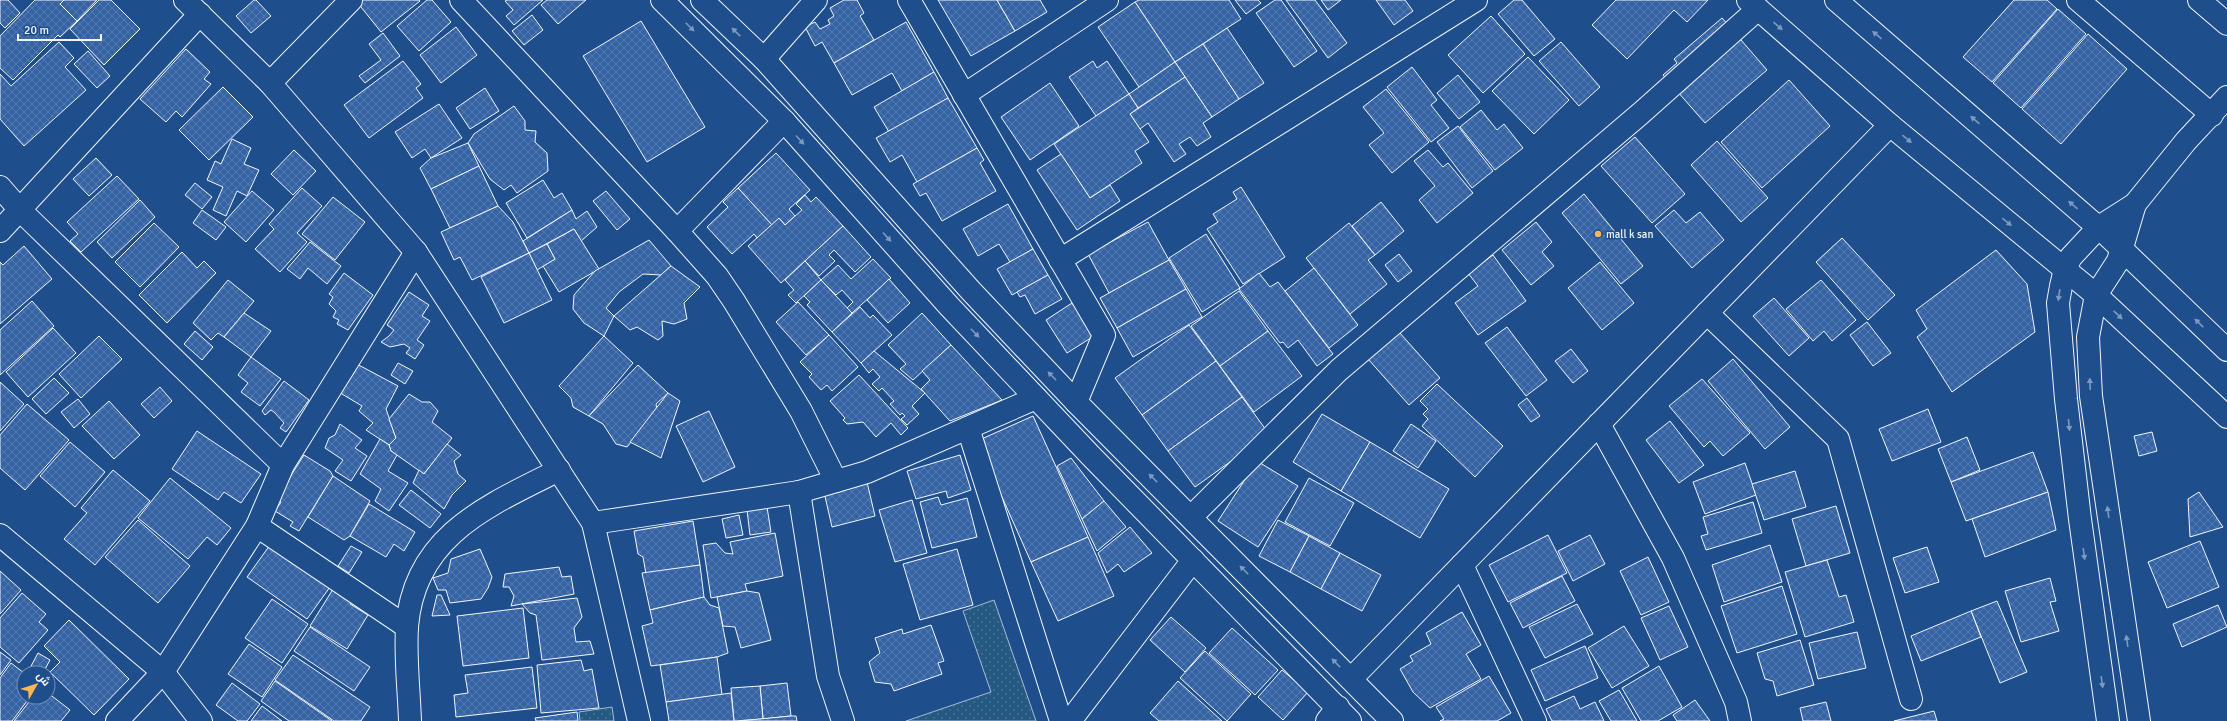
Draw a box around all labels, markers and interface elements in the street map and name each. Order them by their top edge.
scale bar [18,16,101,42]
one-way arrow [1773,21,1782,30]
text: 20 m [24,23,49,38]
one-way arrow [685,23,695,32]
one-way arrow [731,27,741,37]
one-way arrow [1872,31,1882,40]
one-way arrow [1970,116,1980,125]
one-way arrow [796,135,805,145]
one-way arrow [1902,135,1912,144]
one-way arrow [2068,201,2079,210]
one-way arrow [2002,217,2013,226]
place label: mall k san [1606,228,1653,241]
marker: mall k san [1593,229,1603,239]
one-way arrow [882,232,892,242]
one-way arrow [2056,289,2062,301]
one-way arrow [2112,310,2123,319]
one-way arrow [2194,318,2204,328]
one-way arrow [970,328,979,338]
one-way arrow [1047,371,1056,381]
one-way arrow [2087,378,2094,390]
one-way arrow [2066,418,2072,431]
one-way arrow [1148,473,1158,483]
one-way arrow [2105,506,2111,518]
one-way arrow [2081,548,2087,560]
one-way arrow [1240,565,1249,575]
one-way arrow [2124,635,2130,647]
one-way arrow [1331,658,1341,668]
north arrow [16,665,56,705]
text: ش [34,669,53,689]
one-way arrow [2099,676,2105,688]

